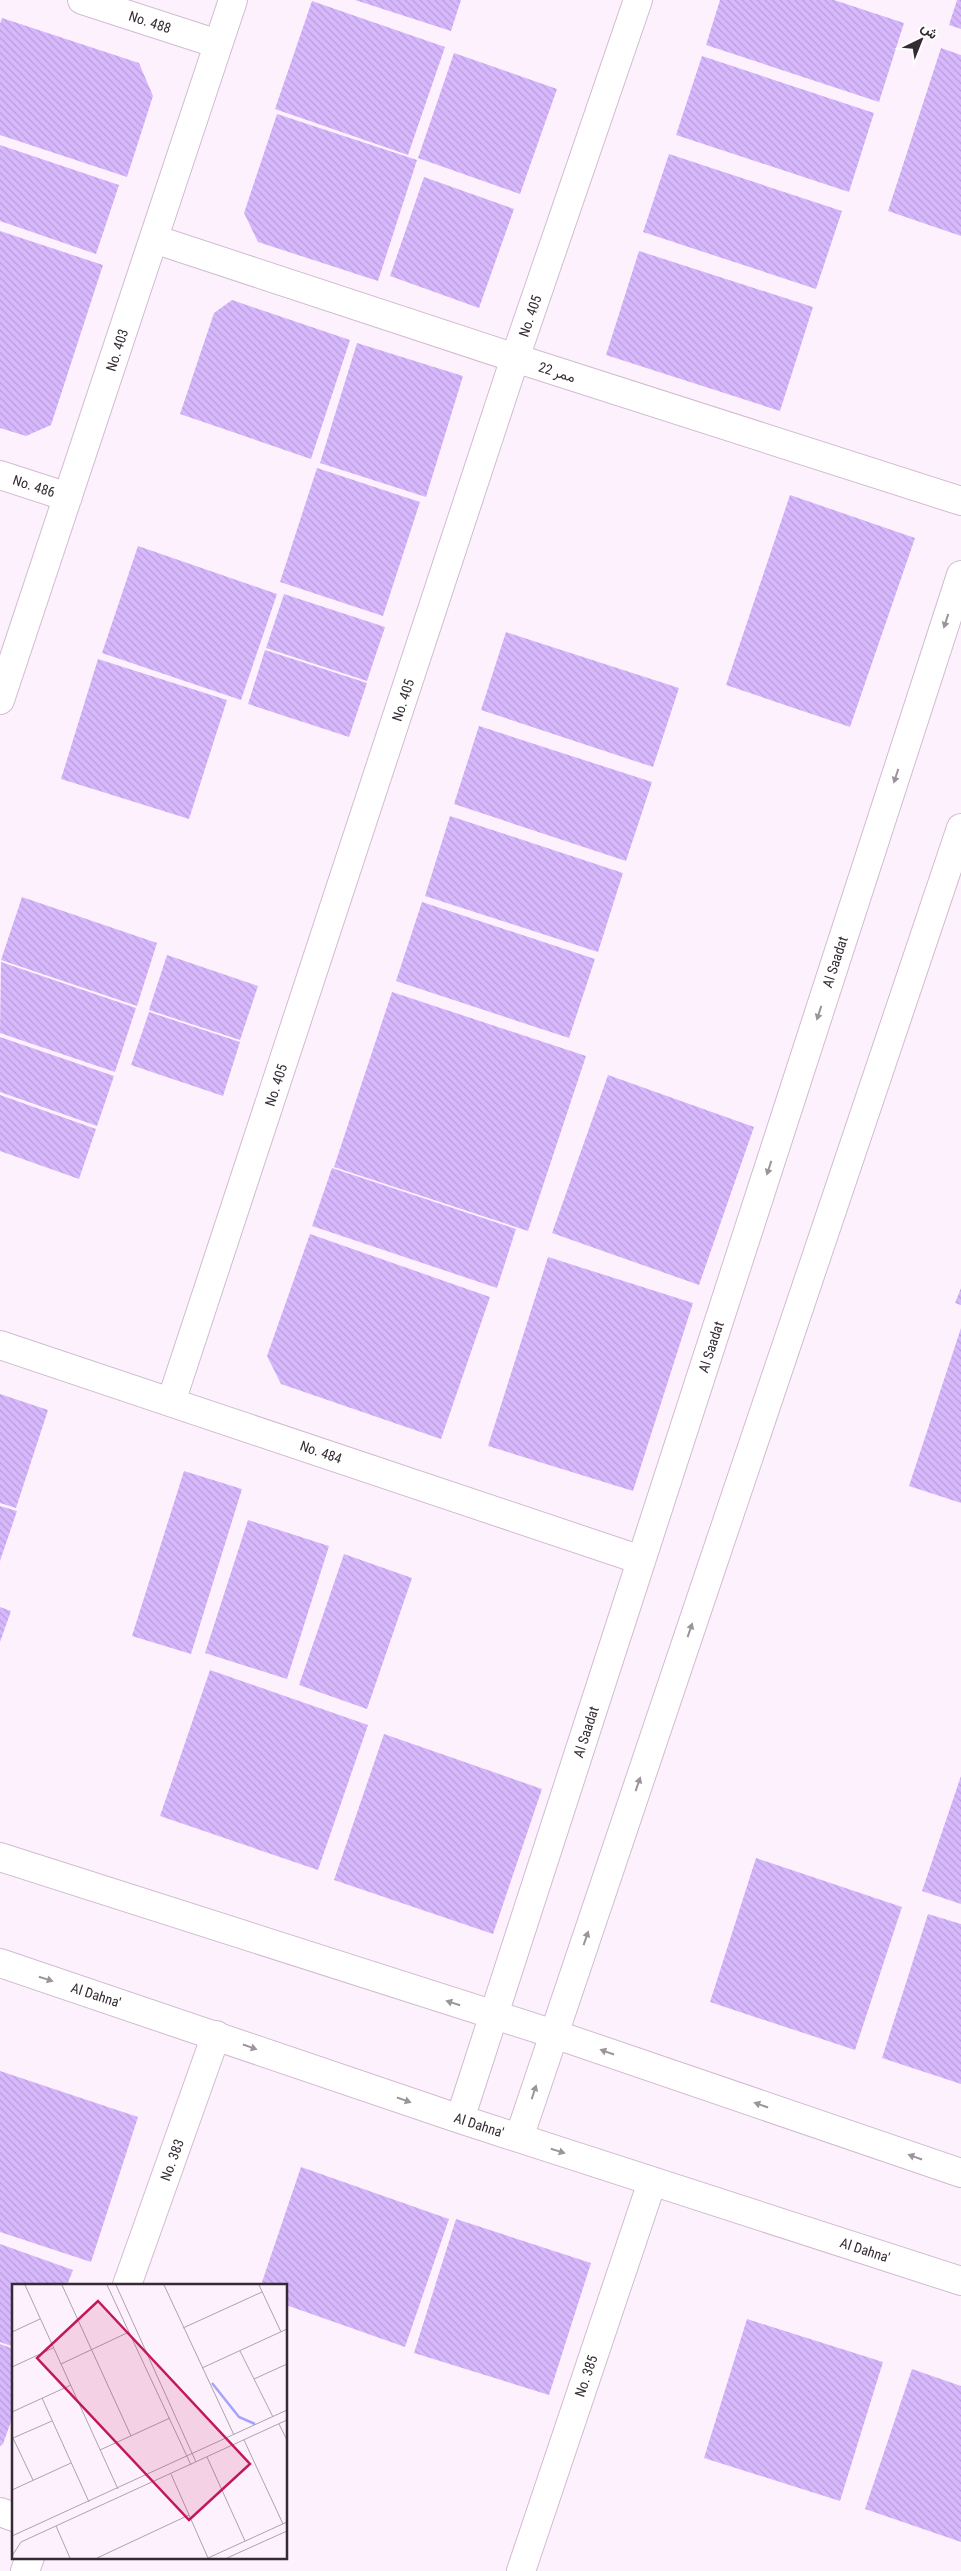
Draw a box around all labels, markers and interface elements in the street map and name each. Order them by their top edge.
street label: No. 488 [127,8,173,36]
north arrow [896,15,946,65]
text: ش [918,19,942,43]
street label: No. 405 [515,293,545,339]
street label: No. 403 [103,327,131,373]
street label: ممر 22 [536,359,578,386]
street label: No. 486 [11,472,57,500]
one-way arrow [942,614,950,629]
street label: No. 405 [389,677,417,723]
one-way arrow [892,768,899,783]
street label: Al Saadat [819,934,851,990]
one-way arrow [814,1006,822,1021]
street label: No. 405 [262,1062,290,1108]
one-way arrow [764,1161,772,1176]
street label: Al Saadat [695,1319,727,1375]
street label: No. 484 [298,1437,344,1467]
one-way arrow [687,1623,694,1638]
street label: Al Saadat [570,1704,602,1760]
one-way arrow [635,1777,642,1792]
one-way arrow [582,1930,590,1945]
one-way arrow [39,1975,54,1983]
street label: Al Dahna' [69,1979,123,2011]
one-way arrow [445,1998,460,2006]
one-way arrow [243,2043,258,2051]
one-way arrow [600,2048,615,2056]
one-way arrow [531,2085,539,2100]
one-way arrow [397,2096,412,2104]
one-way arrow [753,2101,768,2109]
street label: Al Dahna' [452,2109,506,2141]
street label: No. 383 [157,2137,187,2183]
one-way arrow [551,2147,566,2155]
one-way arrow [907,2153,922,2161]
street label: Al Dahna' [838,2234,892,2266]
inset map [12,2284,288,2558]
street label: No. 385 [571,2353,601,2399]

